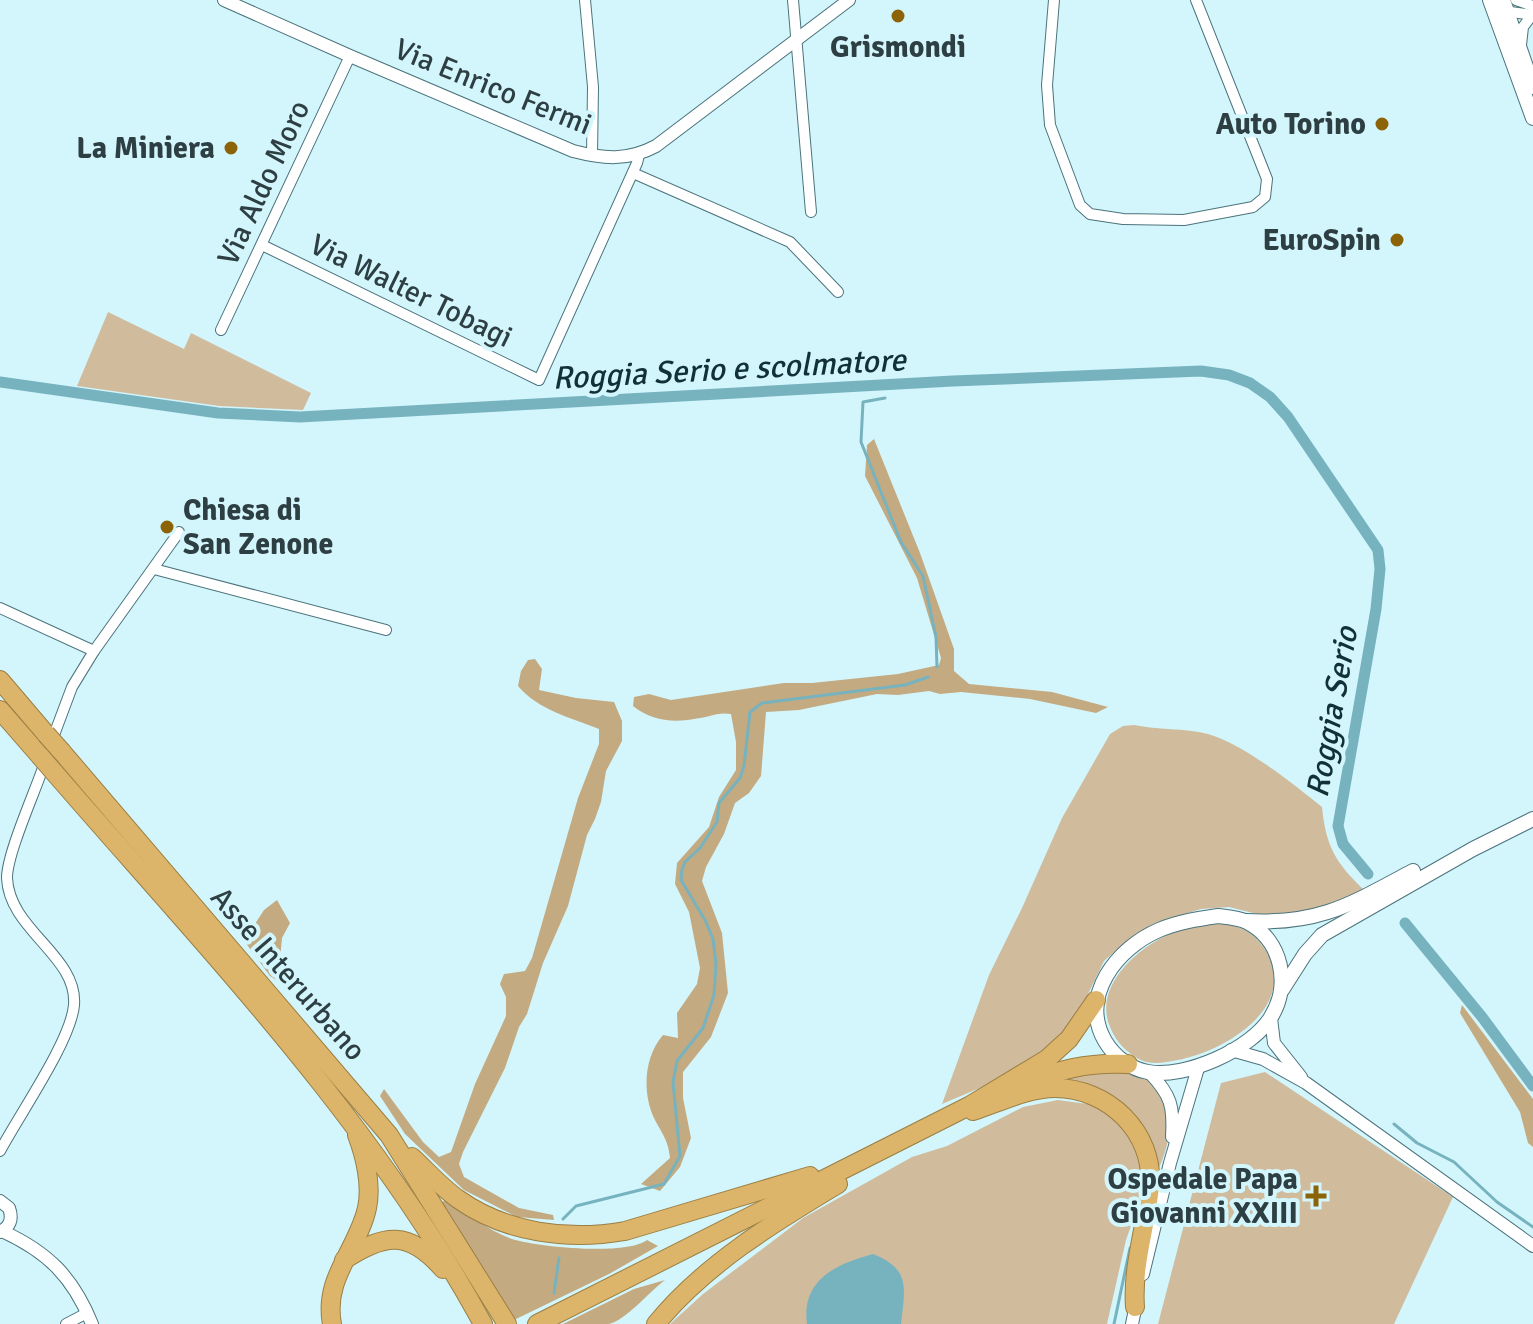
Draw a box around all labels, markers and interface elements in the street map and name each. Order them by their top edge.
marker: Grismondi [889,7,907,25]
place label: Grismondi [830,29,966,66]
street label: Via Enrico Fermi [389,31,597,143]
street label: Via Aldo Moro [210,95,318,271]
place label: Auto Torino [1216,106,1366,143]
marker: Auto Torino [1373,115,1391,133]
place label: La Miniera [76,130,215,167]
marker: La Miniera [222,139,240,157]
place label: EuroSpin [1262,222,1381,259]
street label: Via Walter Tobagi [304,226,518,356]
marker: EuroSpin [1388,231,1406,249]
water label: Roggia Serio e scolmatore [551,340,909,398]
place label: Chiesa di San Zenone [183,492,333,563]
marker: Chiesa di San Zenone [158,518,176,536]
water label: Roggia Serio [1298,622,1366,800]
street label: Asse Interurbano [202,880,374,1068]
place label: Ospedale Papa Giovanni XXIII [1108,1161,1298,1232]
marker: Ospedale Papa Giovanni XXIII [1305,1185,1327,1207]

